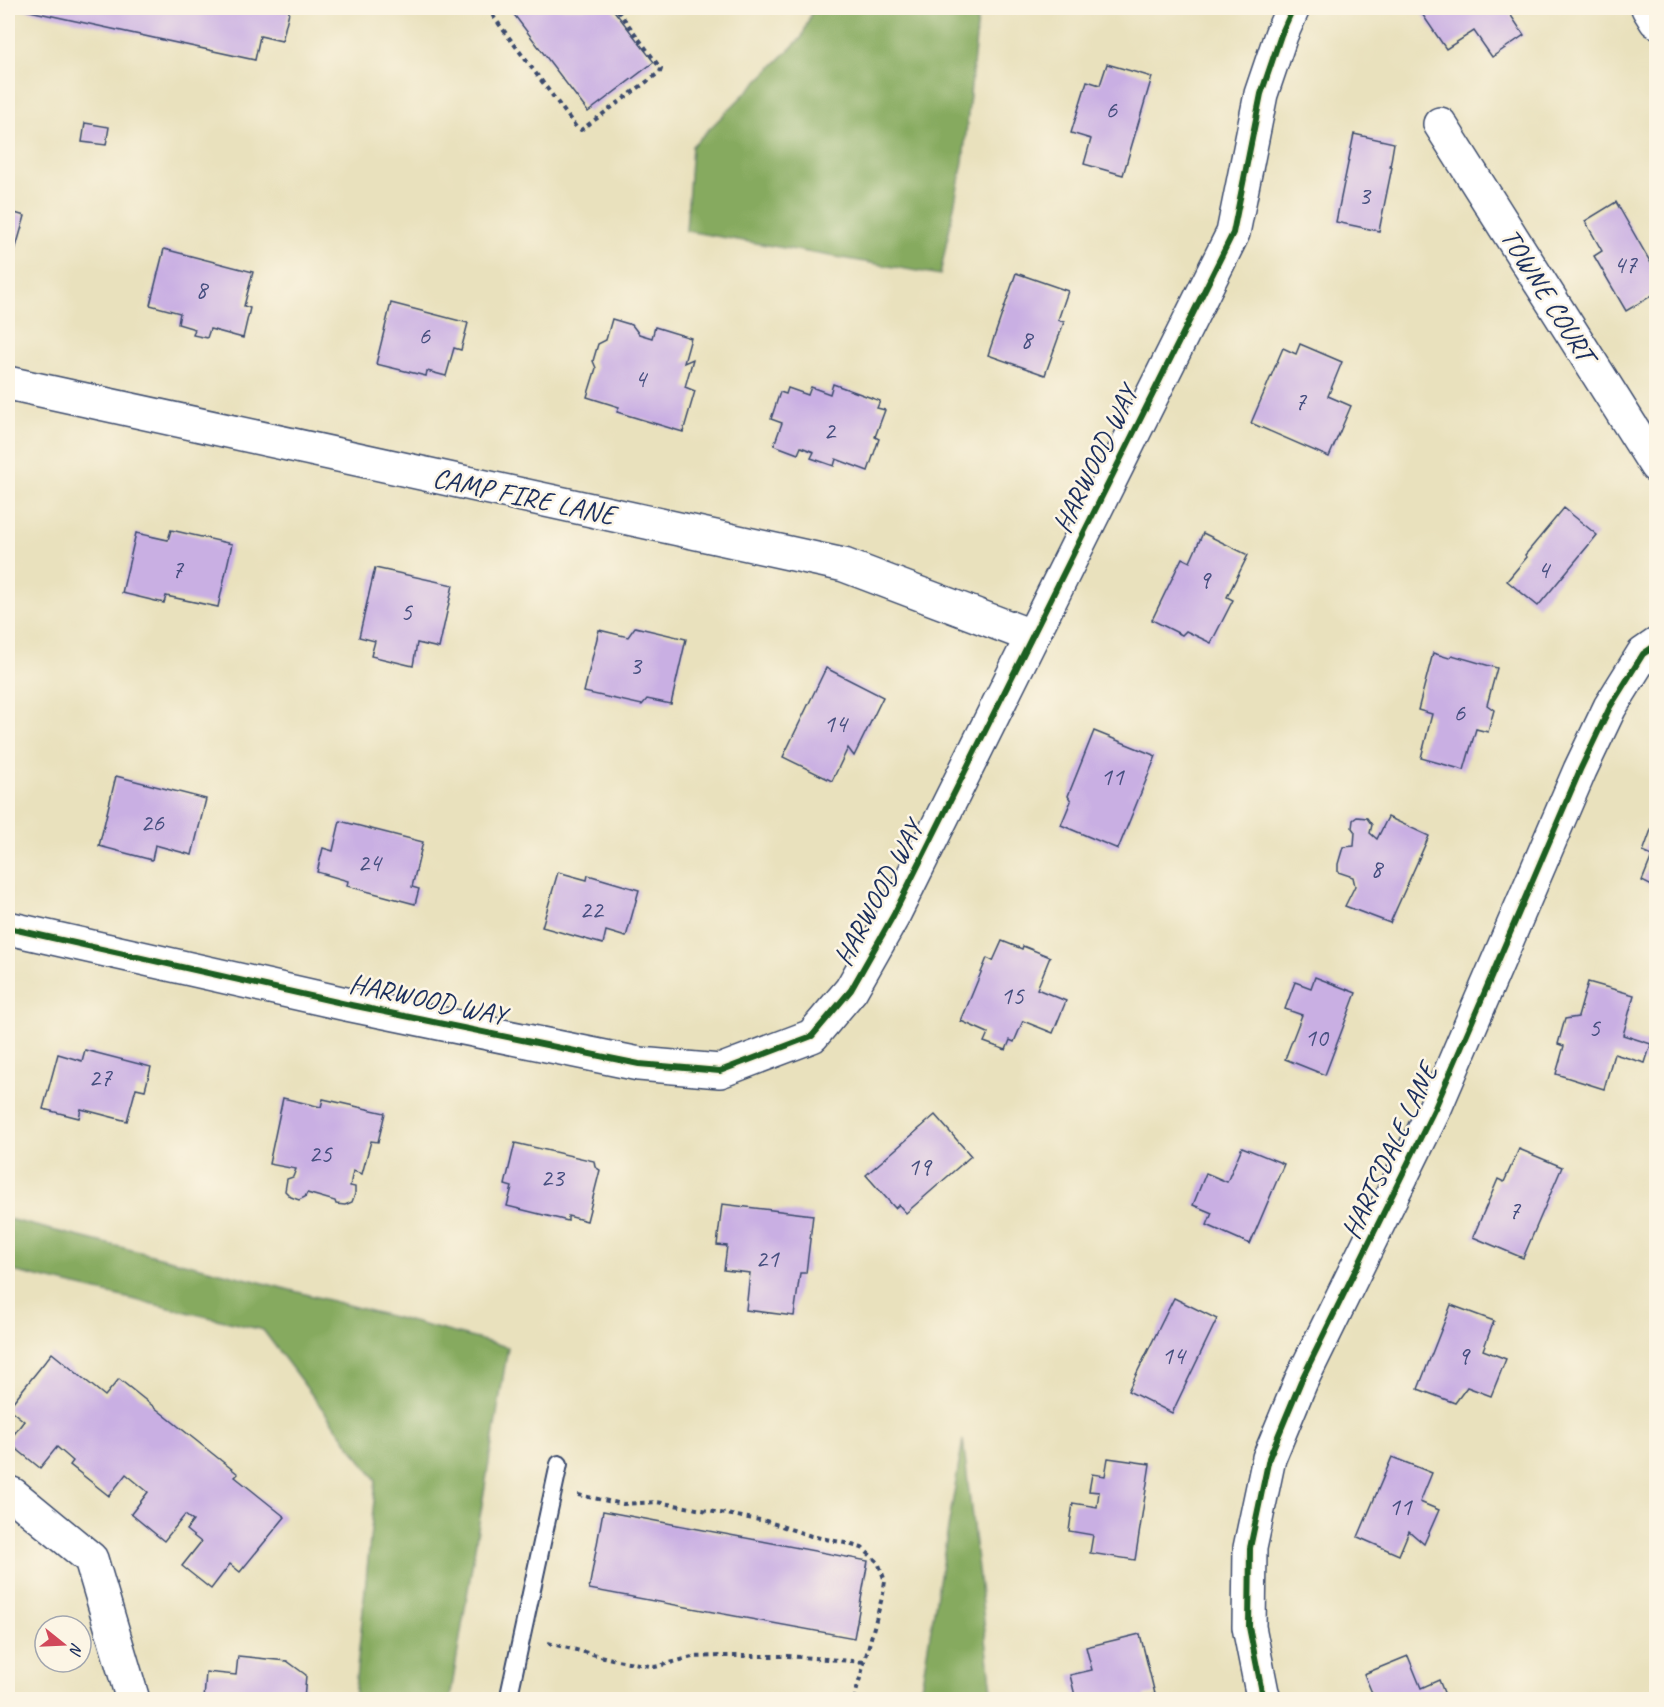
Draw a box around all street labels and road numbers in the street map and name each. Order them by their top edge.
street label: TOWNE COURT [1493,222,1607,374]
street label: HARWOOD WAY [1044,376,1147,538]
street label: CAMP FIRE LANE [430,460,622,533]
street label: HARWOOD WAY [825,811,933,972]
street label: HARWOOD WAY [346,965,513,1033]
street label: HARTSDALE LANE [1333,1054,1446,1244]

